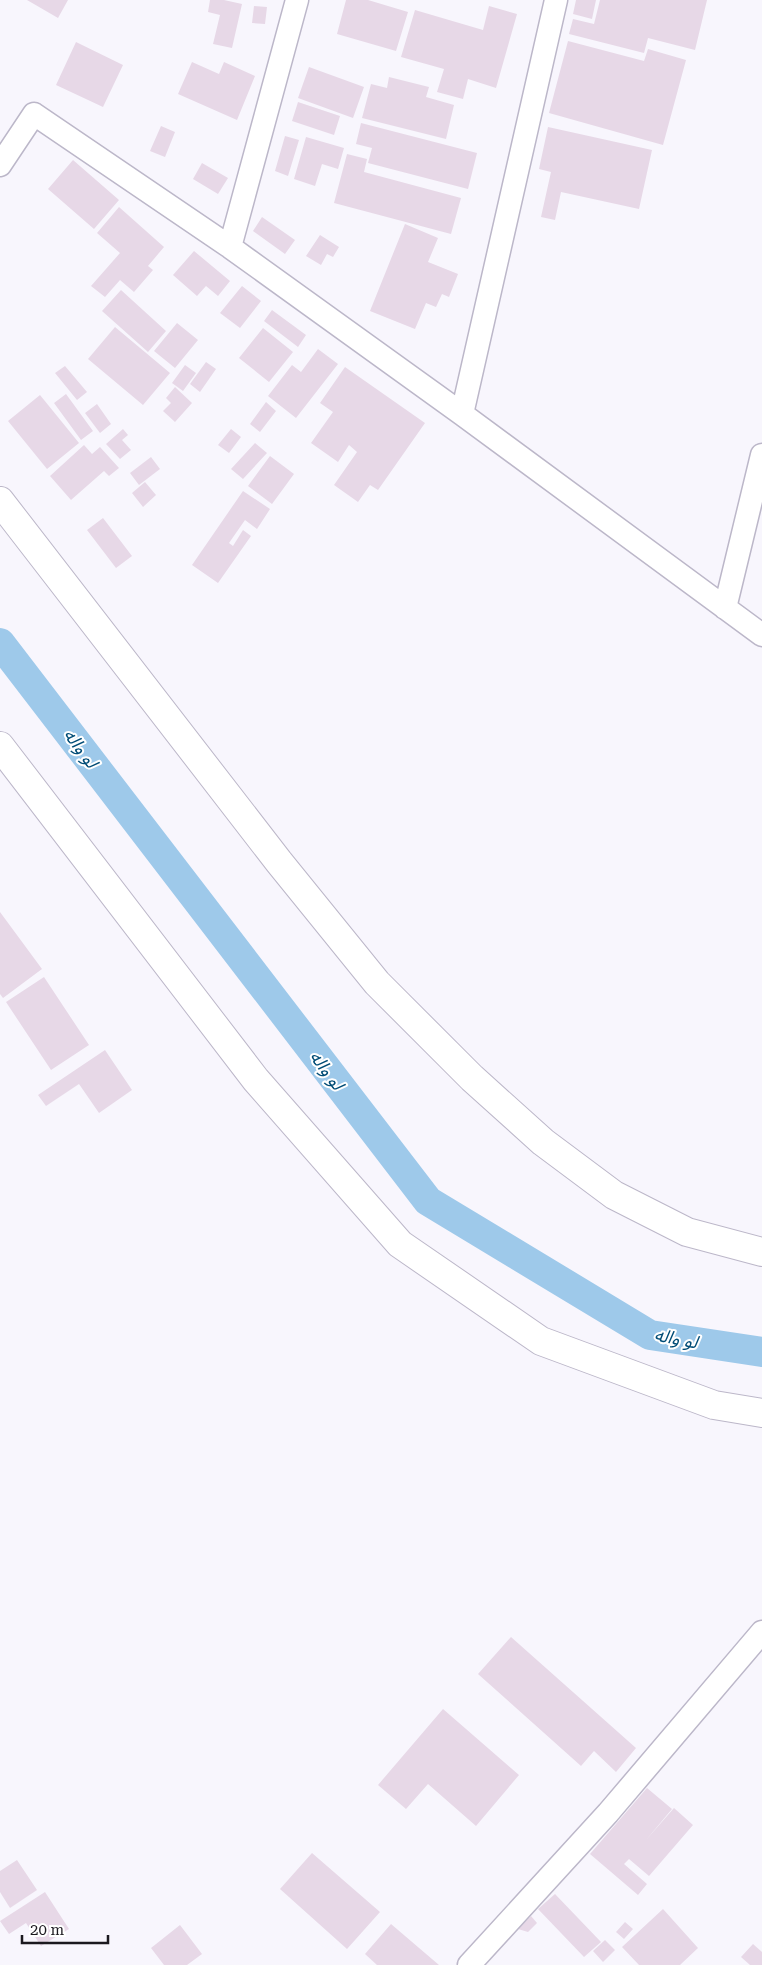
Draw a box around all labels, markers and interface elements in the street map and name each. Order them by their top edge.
water label: لو واله [59,724,104,774]
water label: لو واله [305,1046,350,1096]
water label: لو واله [652,1324,702,1354]
scale bar [22,1912,109,1944]
text: 20 m [30,1921,65,1939]

